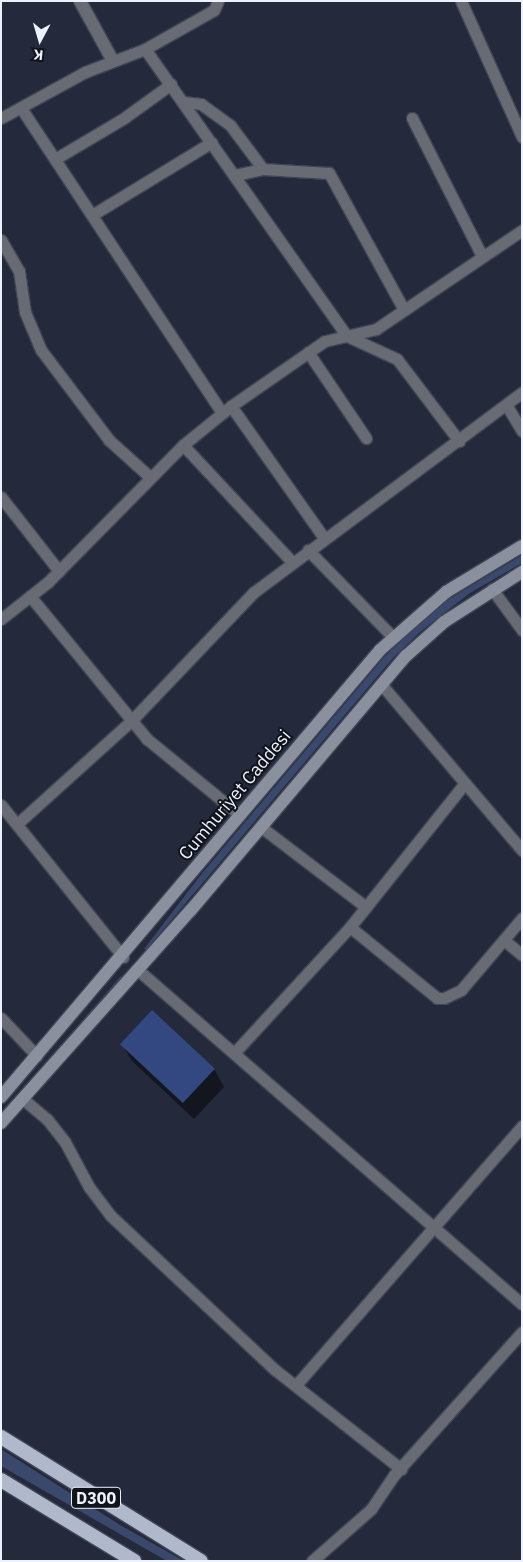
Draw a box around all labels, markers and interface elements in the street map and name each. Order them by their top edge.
north arrow [15,15,65,65]
text: K [33,45,44,64]
street label: Cumhuriyet Caddesi [174,726,296,864]
road number: D300 [71,1485,121,1512]

